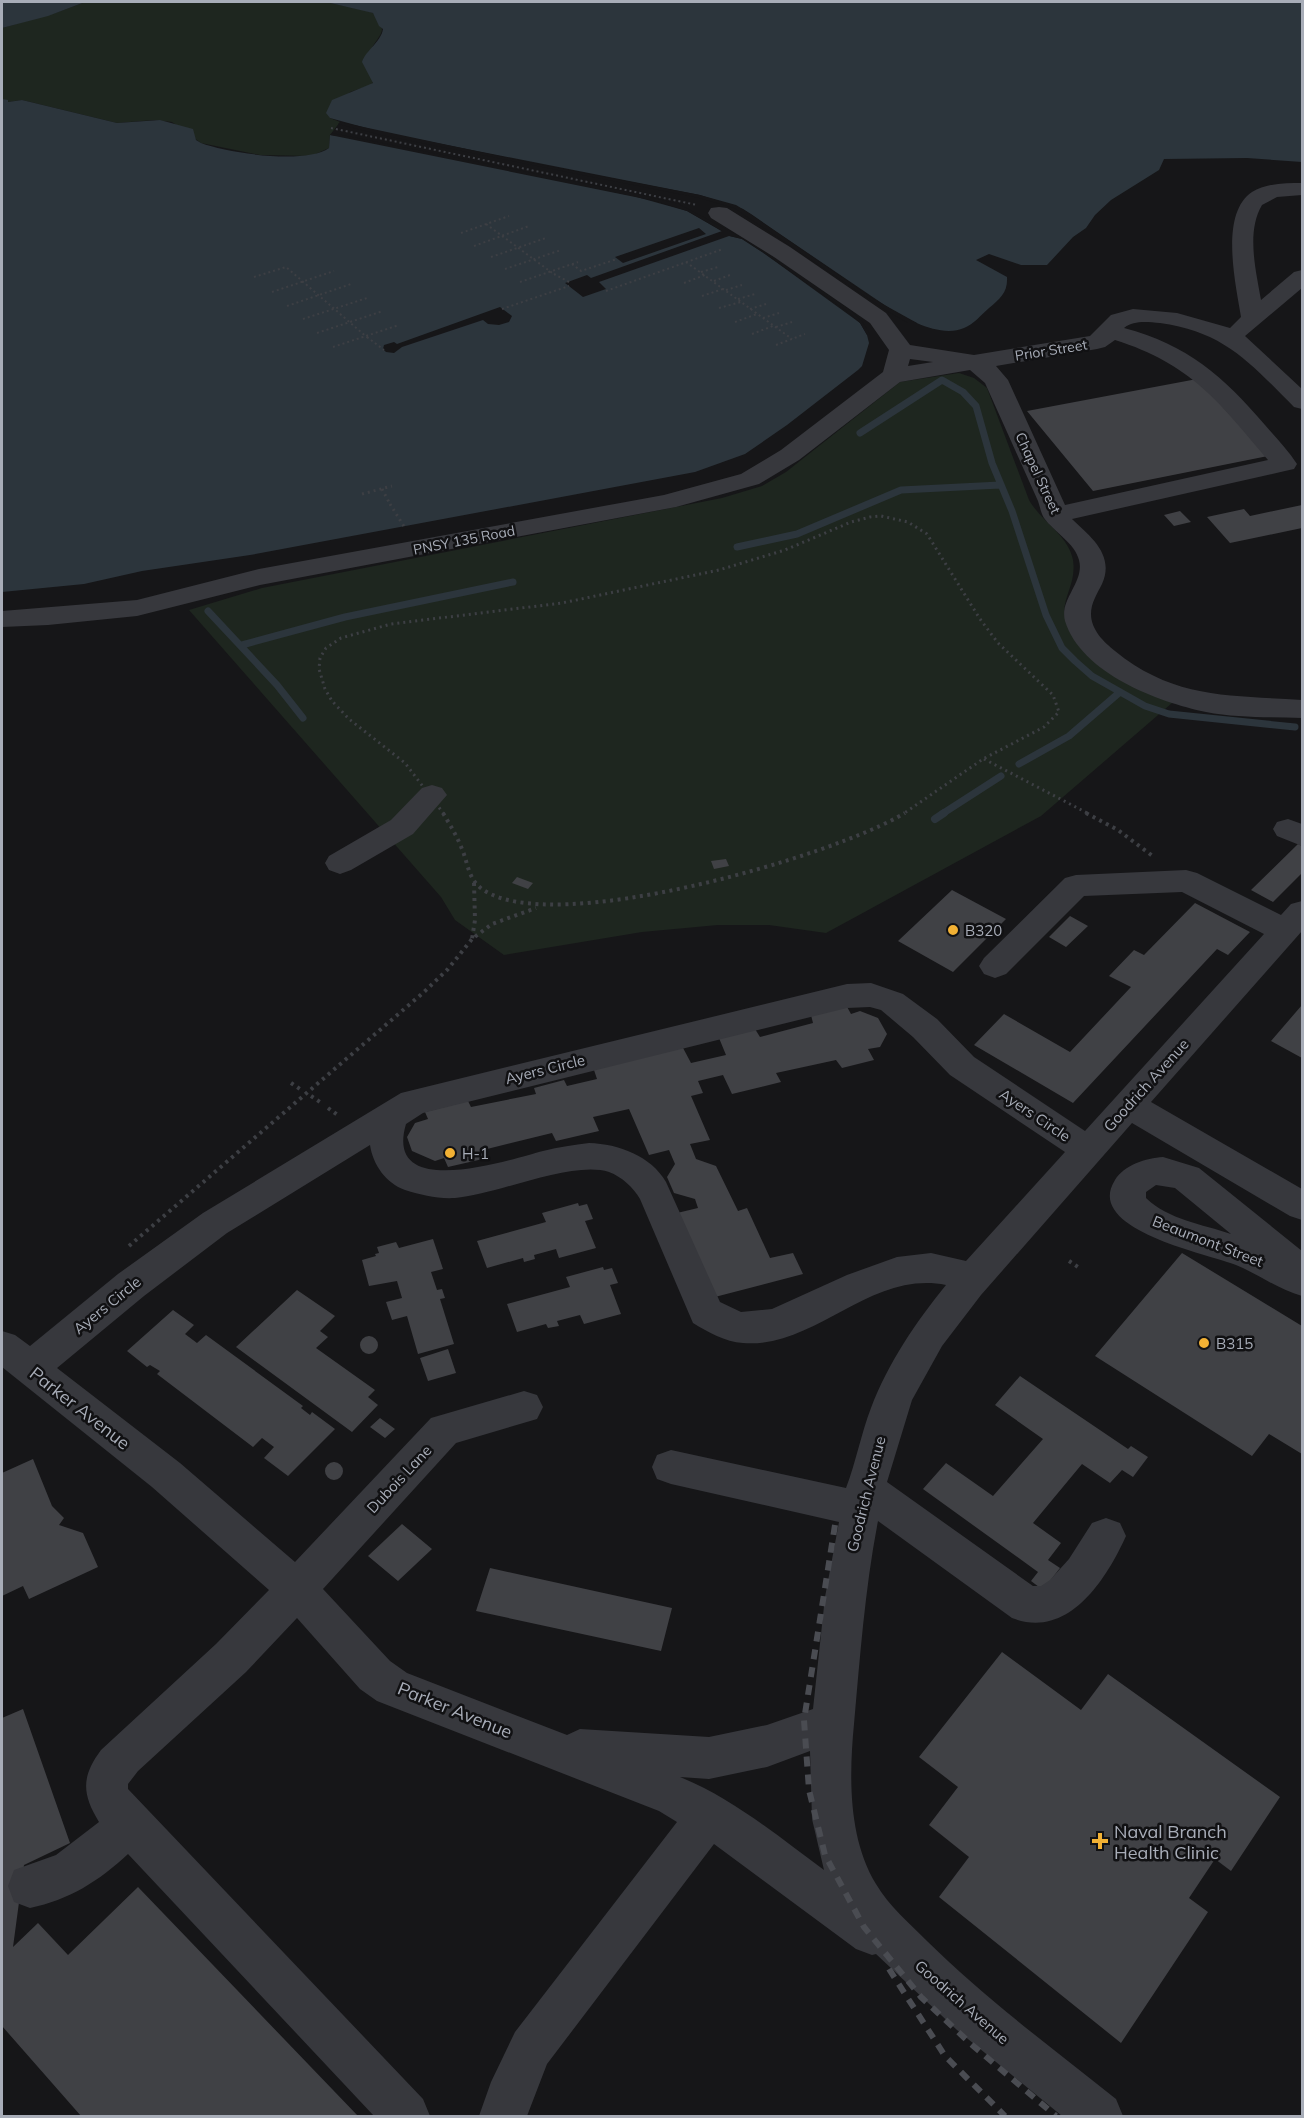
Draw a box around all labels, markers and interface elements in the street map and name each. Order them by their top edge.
street label: Prior Street [1014,335,1088,365]
street label: Chapel Street [1011,429,1065,517]
street label: PNSY 135 Road [412,521,516,559]
place label: B320 [965,921,1002,940]
marker: B320 [946,923,960,937]
street label: Goodrich Avenue [1099,1035,1193,1135]
street label: Ayers Circle [503,1050,587,1088]
street label: Ayers Circle [996,1084,1074,1146]
place label: H-1 [462,1144,489,1163]
marker: H-1 [443,1146,457,1160]
street label: Beaumont Street [1150,1211,1266,1271]
street label: Ayers Circle [69,1272,145,1338]
place label: B315 [1216,1334,1253,1353]
marker: B315 [1197,1336,1211,1350]
street label: Parker Avenue [25,1362,135,1454]
street label: Goodrich Avenue [842,1434,890,1554]
street label: Dubois Lane [363,1441,435,1517]
street label: Parker Avenue [394,1677,516,1743]
place label: Naval Branch Health Clinic [1114,1820,1227,1864]
marker: Naval Branch Health Clinic [1091,1832,1109,1850]
street label: Goodrich Avenue [911,1956,1013,2048]

